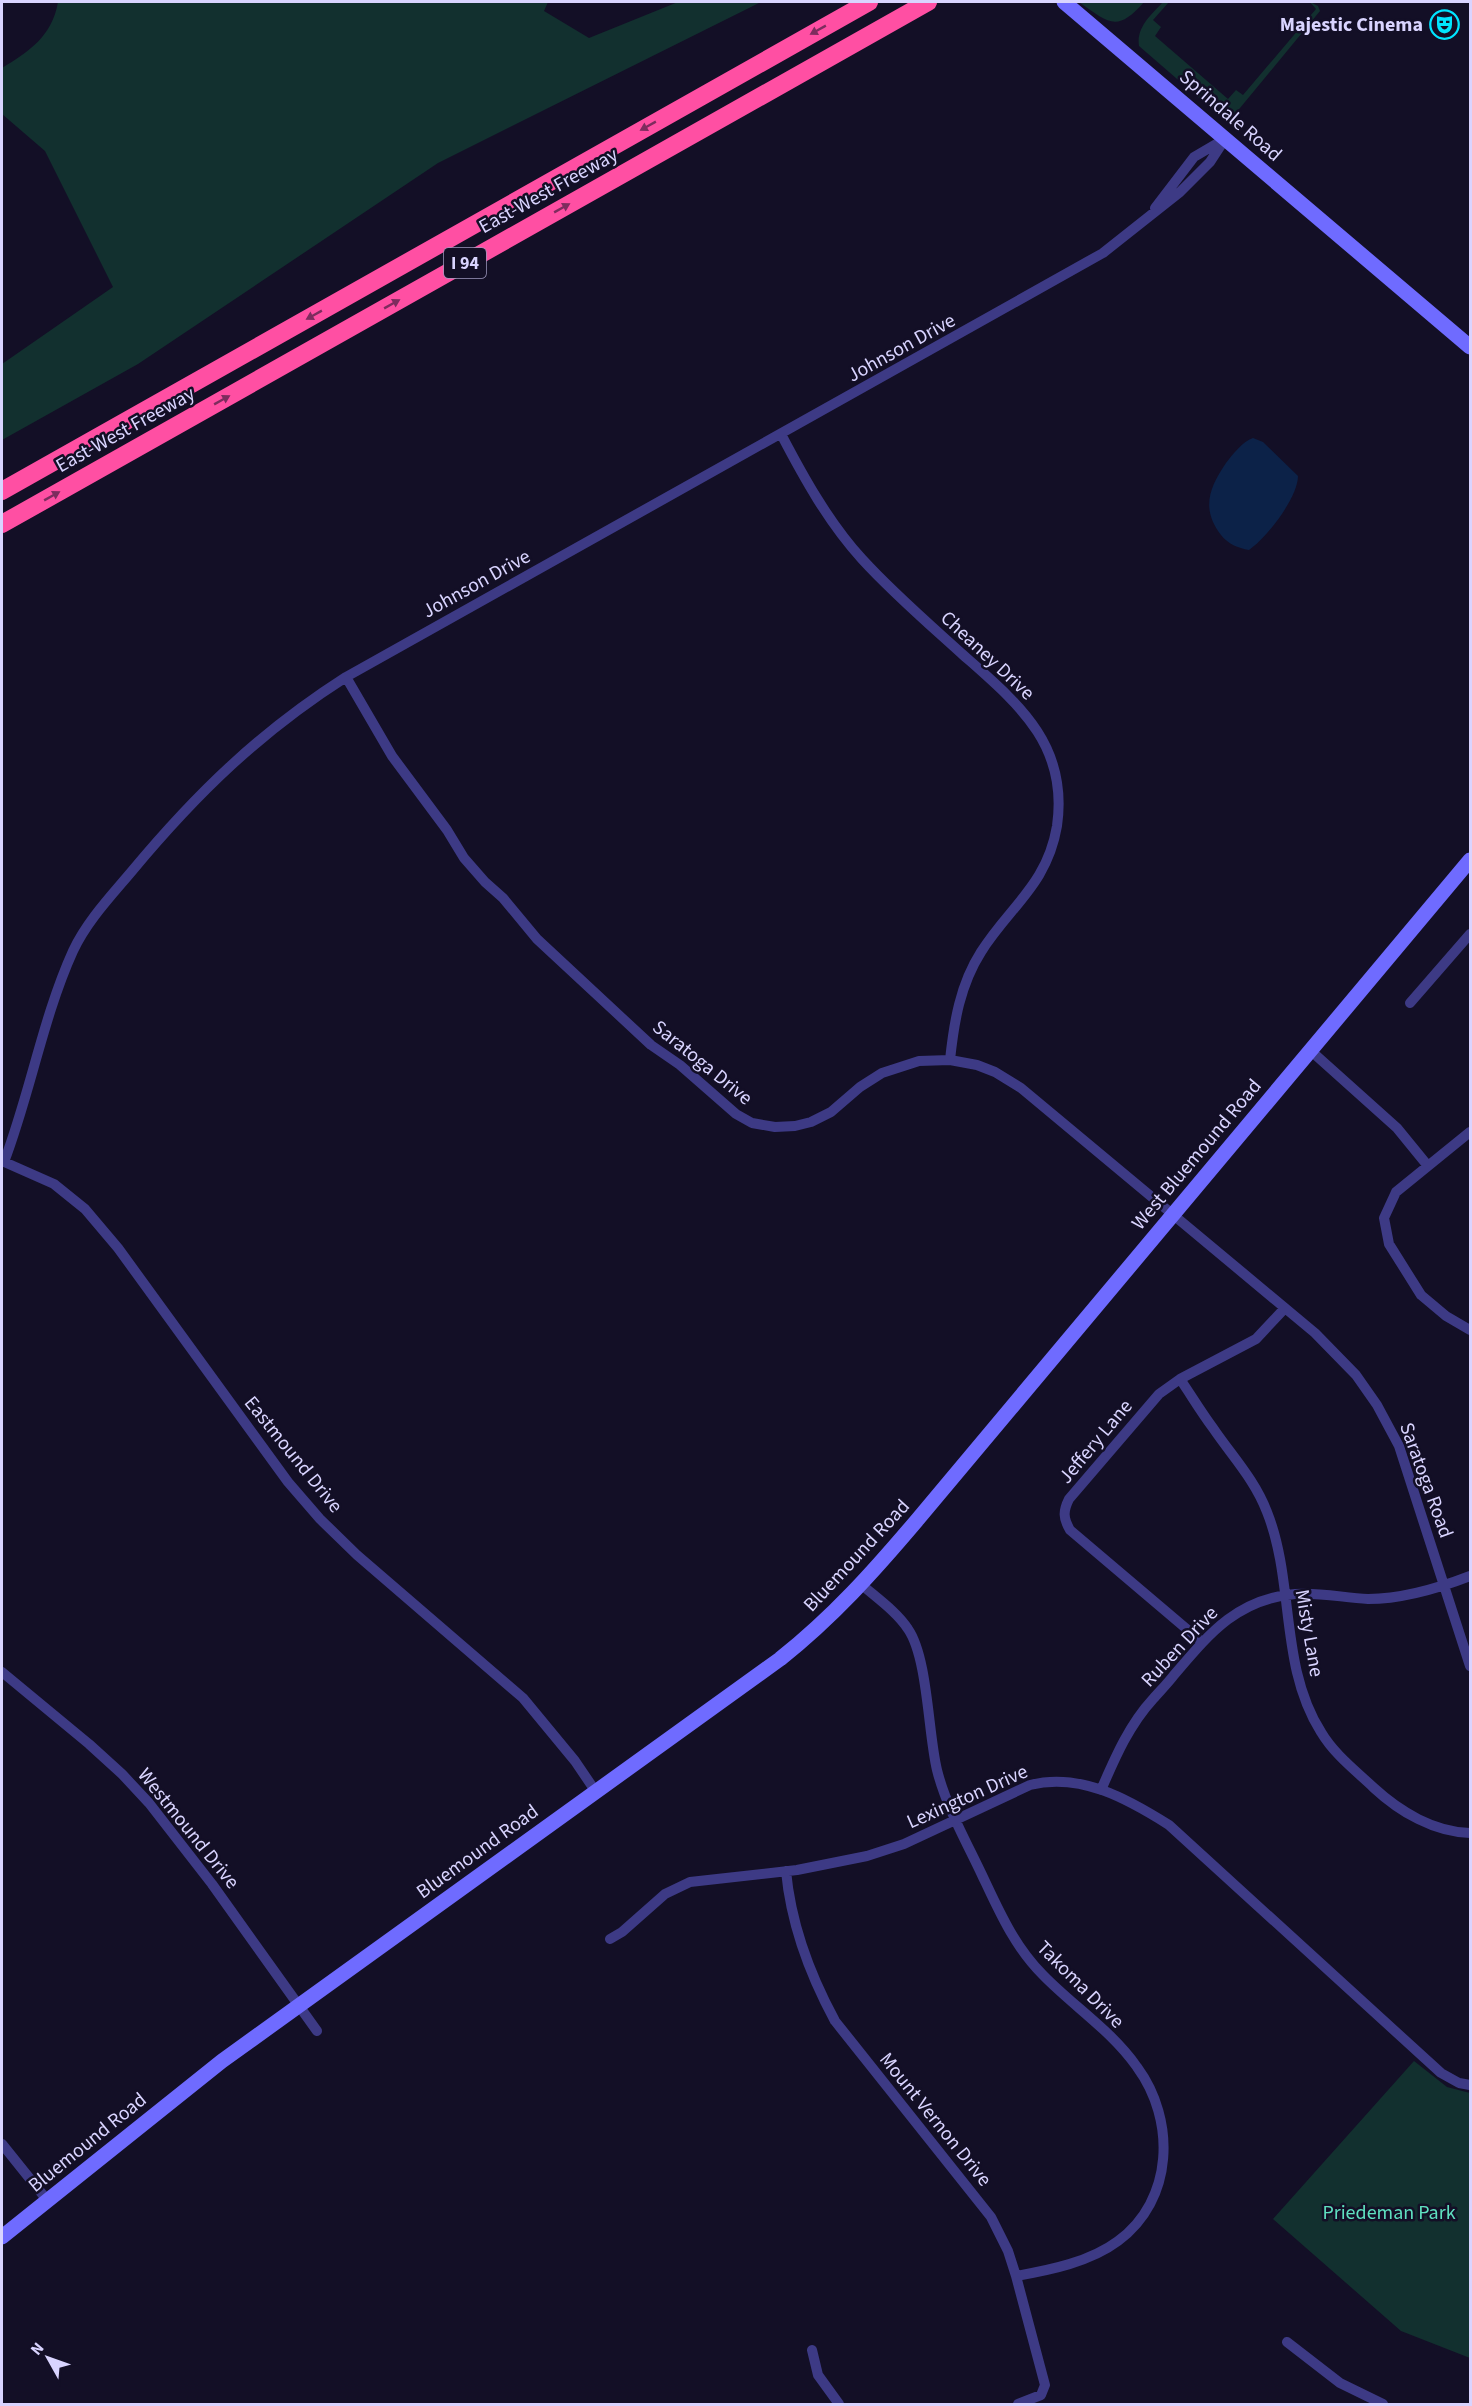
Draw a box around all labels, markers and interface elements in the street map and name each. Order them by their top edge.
theatre icon: Majestic Cinema [1428,8,1460,40]
place label: Majestic Cinema [1280,11,1423,39]
one-way arrow [809,25,826,35]
street label: Sprindale Road [1173,63,1288,168]
one-way arrow [639,121,656,131]
street label: East-West Freeway [474,141,624,241]
one-way arrow [554,203,571,213]
road number: I 94 [444,248,486,278]
one-way arrow [384,299,401,309]
street label: Johnson Drive [842,307,961,389]
one-way arrow [306,309,322,320]
street label: East-West Freeway [51,380,201,480]
one-way arrow [214,395,231,405]
one-way arrow [44,491,61,501]
street label: Johnson Drive [417,543,536,625]
street label: Cheaney Drive [934,605,1041,707]
street label: Saratoga Drive [646,1014,758,1112]
street label: West Bluemound Road [1125,1073,1268,1236]
street label: Eastmound Drive [237,1390,349,1519]
street label: Jeffery Lane [1052,1393,1139,1490]
street label: Saratoga Road [1392,1419,1460,1542]
street label: Bluemound Road [797,1493,916,1618]
street label: Misty Lane [1288,1587,1330,1679]
street label: Ruben Drive [1135,1600,1225,1693]
street label: Lexington Drive [902,1758,1032,1836]
street label: Westmound Drive [131,1762,246,1895]
street label: Bluemound Road [411,1798,544,1906]
street label: Takoma Drive [1030,1935,1130,2035]
street label: Mount Vernon Drive [872,2047,998,2193]
street label: Bluemound Road [23,2086,153,2199]
park label: Priedeman Park [1322,2199,1456,2227]
north arrow [18,2328,78,2388]
text: N [25,2338,49,2360]

